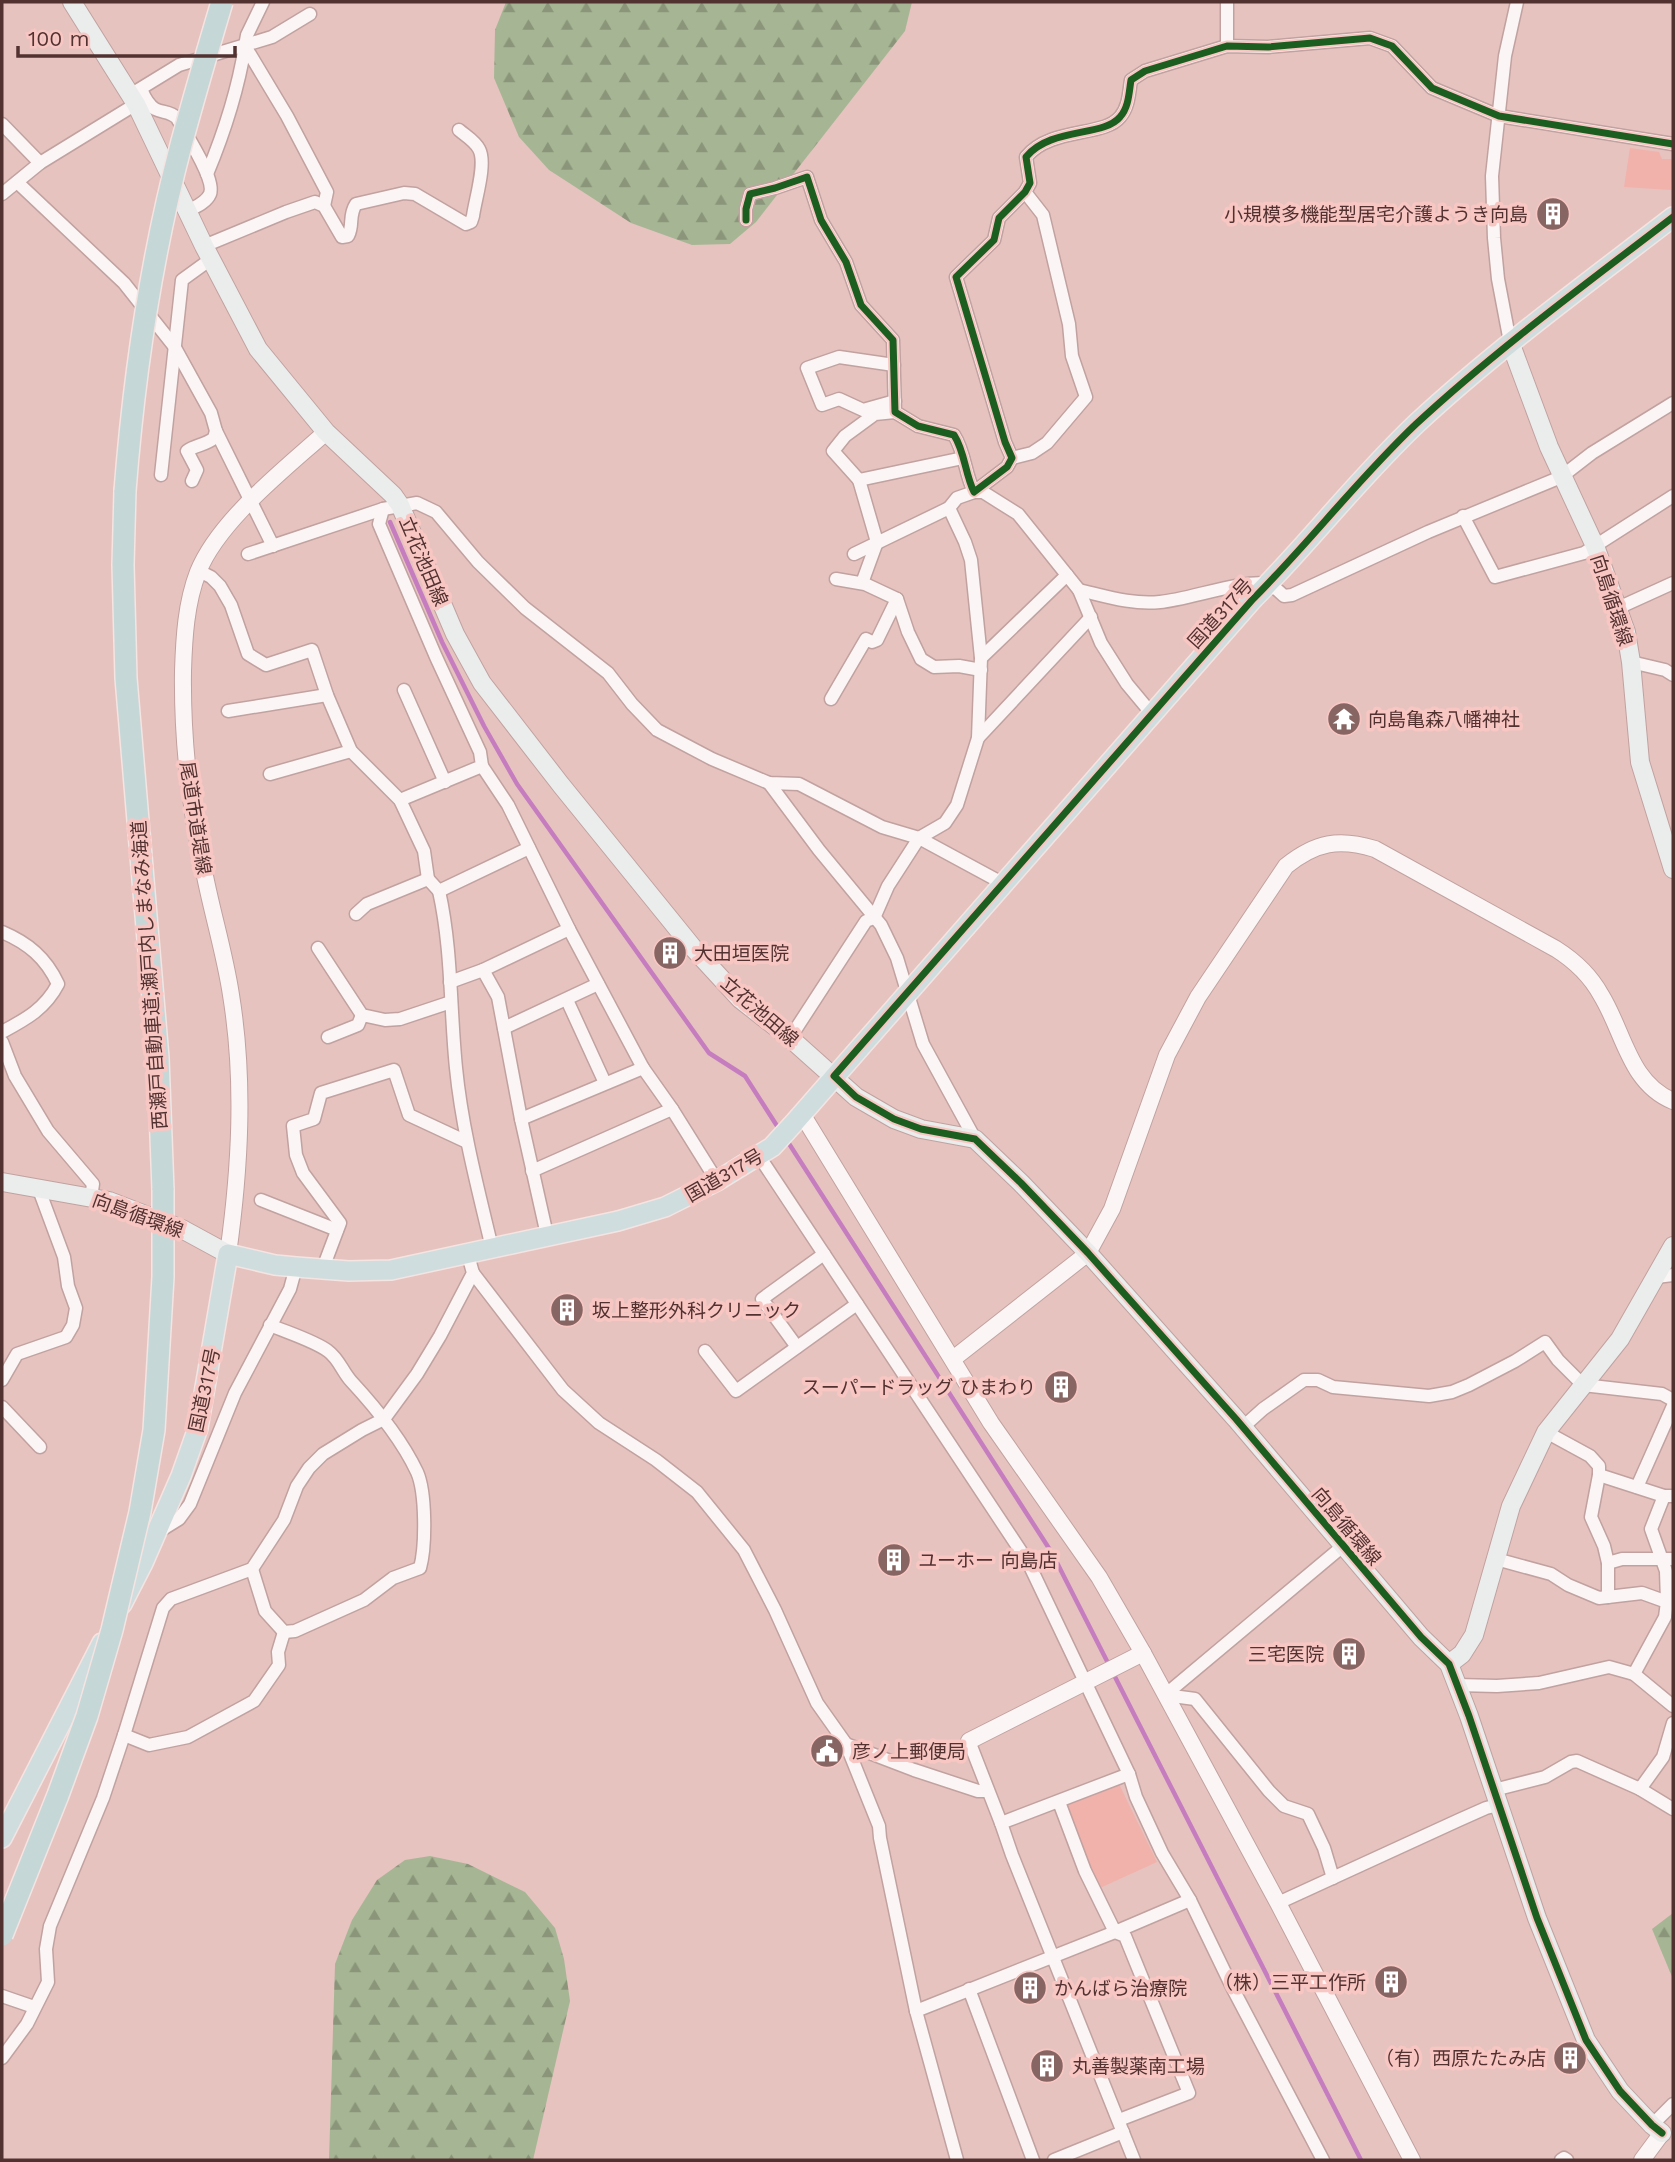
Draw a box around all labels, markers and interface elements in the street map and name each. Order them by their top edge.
scale bar [18,14,234,58]
text: 100 m [28,26,90,51]
building icon: 小規模多機能型居宅介護ようき向島 [1534,195,1572,233]
place label: 小規模多機能型居宅介護ようき向島 [1224,203,1528,226]
street label: 立花池田線 [394,513,453,609]
street label: 向島循環線 [1586,551,1637,649]
street label: 国道317号 [1183,574,1258,653]
temple icon: 向島亀森八幡神社 [1325,700,1363,738]
place label: 向島亀森八幡神社 [1368,708,1520,731]
street label: 尾道市道堤線 [175,760,216,876]
street label: 西瀬戸自動車道;瀬戸内しまなみ海道 [127,820,172,1130]
building icon: 大田垣医院 [651,934,689,972]
place label: 大田垣医院 [694,942,789,965]
street label: 立花池田線 [716,972,803,1051]
street label: 国道317号 [681,1144,767,1207]
street label: 向島循環線 [89,1188,186,1243]
building icon: 坂上整形外科クリニック [548,1291,586,1329]
place label: 坂上整形外科クリニック [592,1299,801,1322]
street label: 国道317号 [184,1346,225,1435]
building icon: スーパードラッグ ひまわり [1042,1368,1080,1406]
place label: スーパードラッグ ひまわり [802,1376,1036,1399]
street label: 向島循環線 [1307,1483,1386,1570]
building icon: ユーホー 向島店 [875,1541,913,1579]
place label: ユーホー 向島店 [918,1549,1057,1572]
building icon: 三宅医院 [1330,1635,1368,1673]
place label: 三宅医院 [1248,1643,1324,1666]
public building icon: 彦ノ上郵便局 [808,1732,846,1770]
place label: 彦ノ上郵便局 [852,1740,966,1763]
building icon: （株）三平工作所 [1372,1963,1410,2001]
building icon: かんばら治療院 [1011,1969,1049,2007]
place label: （株）三平工作所 [1214,1971,1366,1994]
place label: かんばら治療院 [1054,1977,1187,2000]
building icon: （有）西原たたみ店 [1551,2039,1589,2077]
building icon: 丸善製薬南工場 [1028,2047,1066,2085]
place label: （有）西原たたみ店 [1375,2047,1546,2070]
place label: 丸善製薬南工場 [1072,2055,1205,2078]

